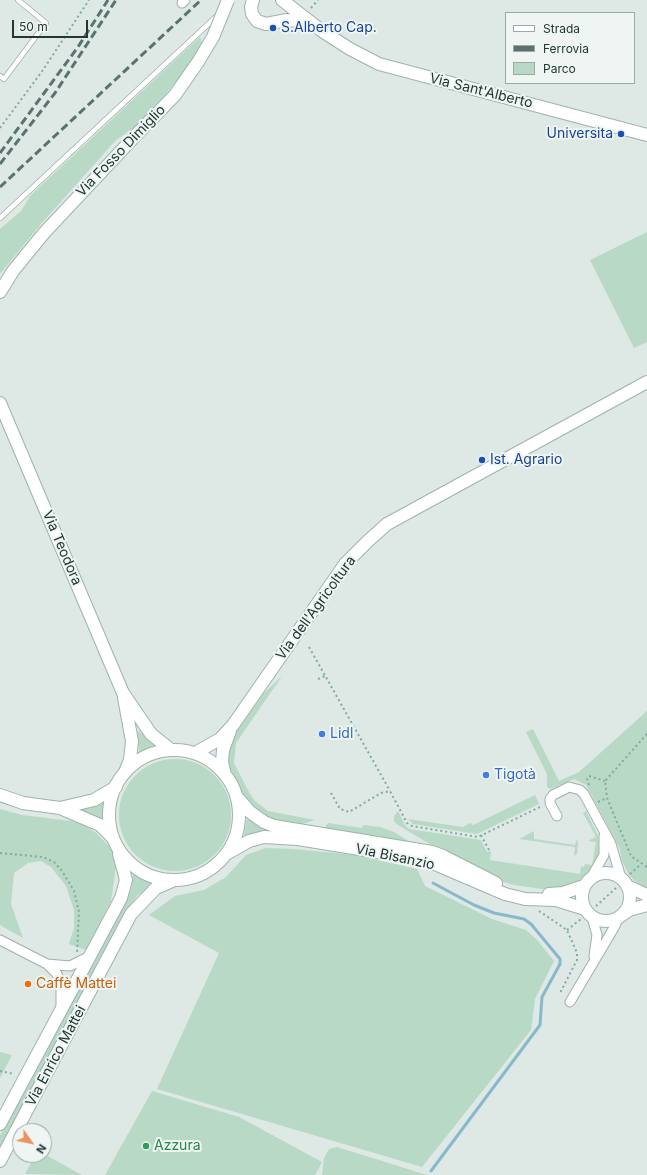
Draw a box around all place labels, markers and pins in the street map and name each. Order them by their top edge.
place label: S.Alberto Cap. [281,20,377,36]
marker: S.Alberto Cap. [268,23,278,33]
place label: Universita [547,126,613,142]
marker: Universita [616,129,626,139]
place label: Ist. Agrario [490,452,562,468]
marker: Ist. Agrario [477,455,487,465]
place label: Lidl [330,726,353,742]
marker: Lidl [317,729,327,739]
place label: Tigotà [494,767,536,783]
marker: Tigotà [481,770,491,780]
place label: Caffè Mattei [36,976,116,992]
marker: Caffè Mattei [23,979,33,989]
place label: Azzura [154,1138,201,1154]
marker: Azzura [141,1141,151,1151]

